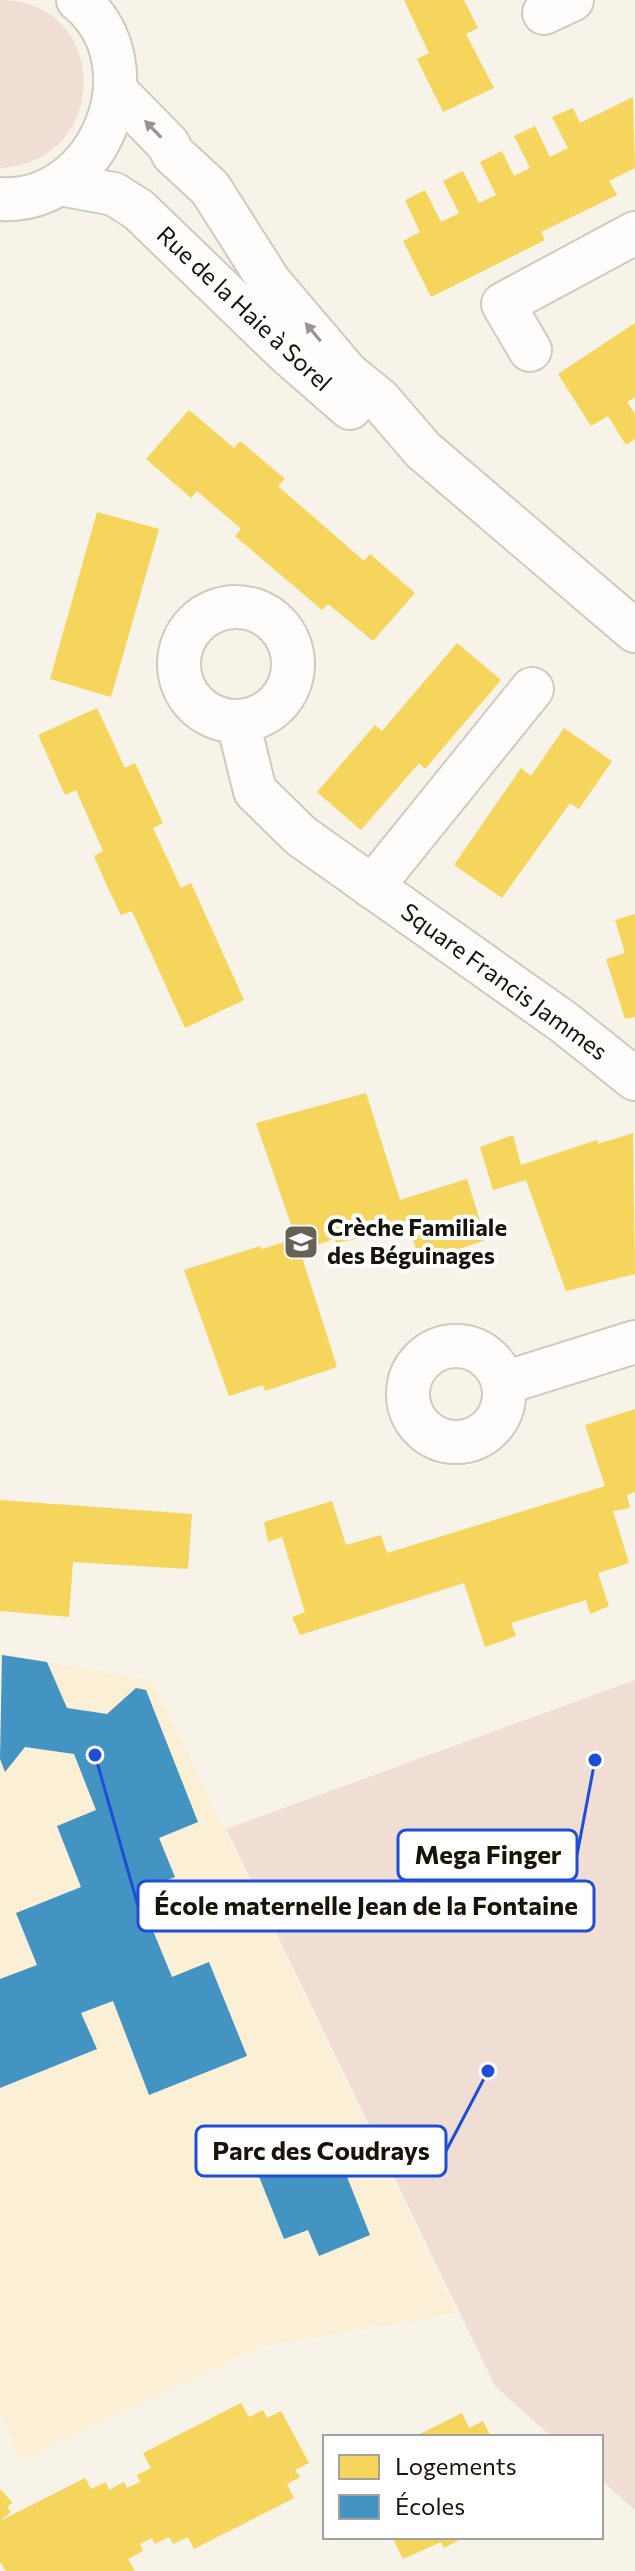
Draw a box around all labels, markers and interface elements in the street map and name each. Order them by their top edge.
one-way arrow [145,120,163,139]
street label: Rue de la Haie à Sorel [152,219,338,396]
one-way arrow [305,323,322,343]
street label: Square Francis Jammes [396,896,614,1065]
place label: Crèche Familiale des Béguinages [327,1212,507,1269]
school or university icon: Crèche Familiale des Béguinages [282,1223,320,1261]
callout: Mega Finger [398,1830,577,1880]
text: Mega Finger [414,1838,562,1869]
callout: École maternelle Jean de la Fontaine [138,1881,594,1931]
text: École maternelle Jean de la Fontaine [154,1889,578,1920]
callout: Parc des Coudrays [196,2126,446,2176]
text: Parc des Coudrays [212,2134,430,2165]
legend [323,2435,603,2539]
text: Logements [395,2451,517,2480]
text: Écoles [395,2491,465,2520]

